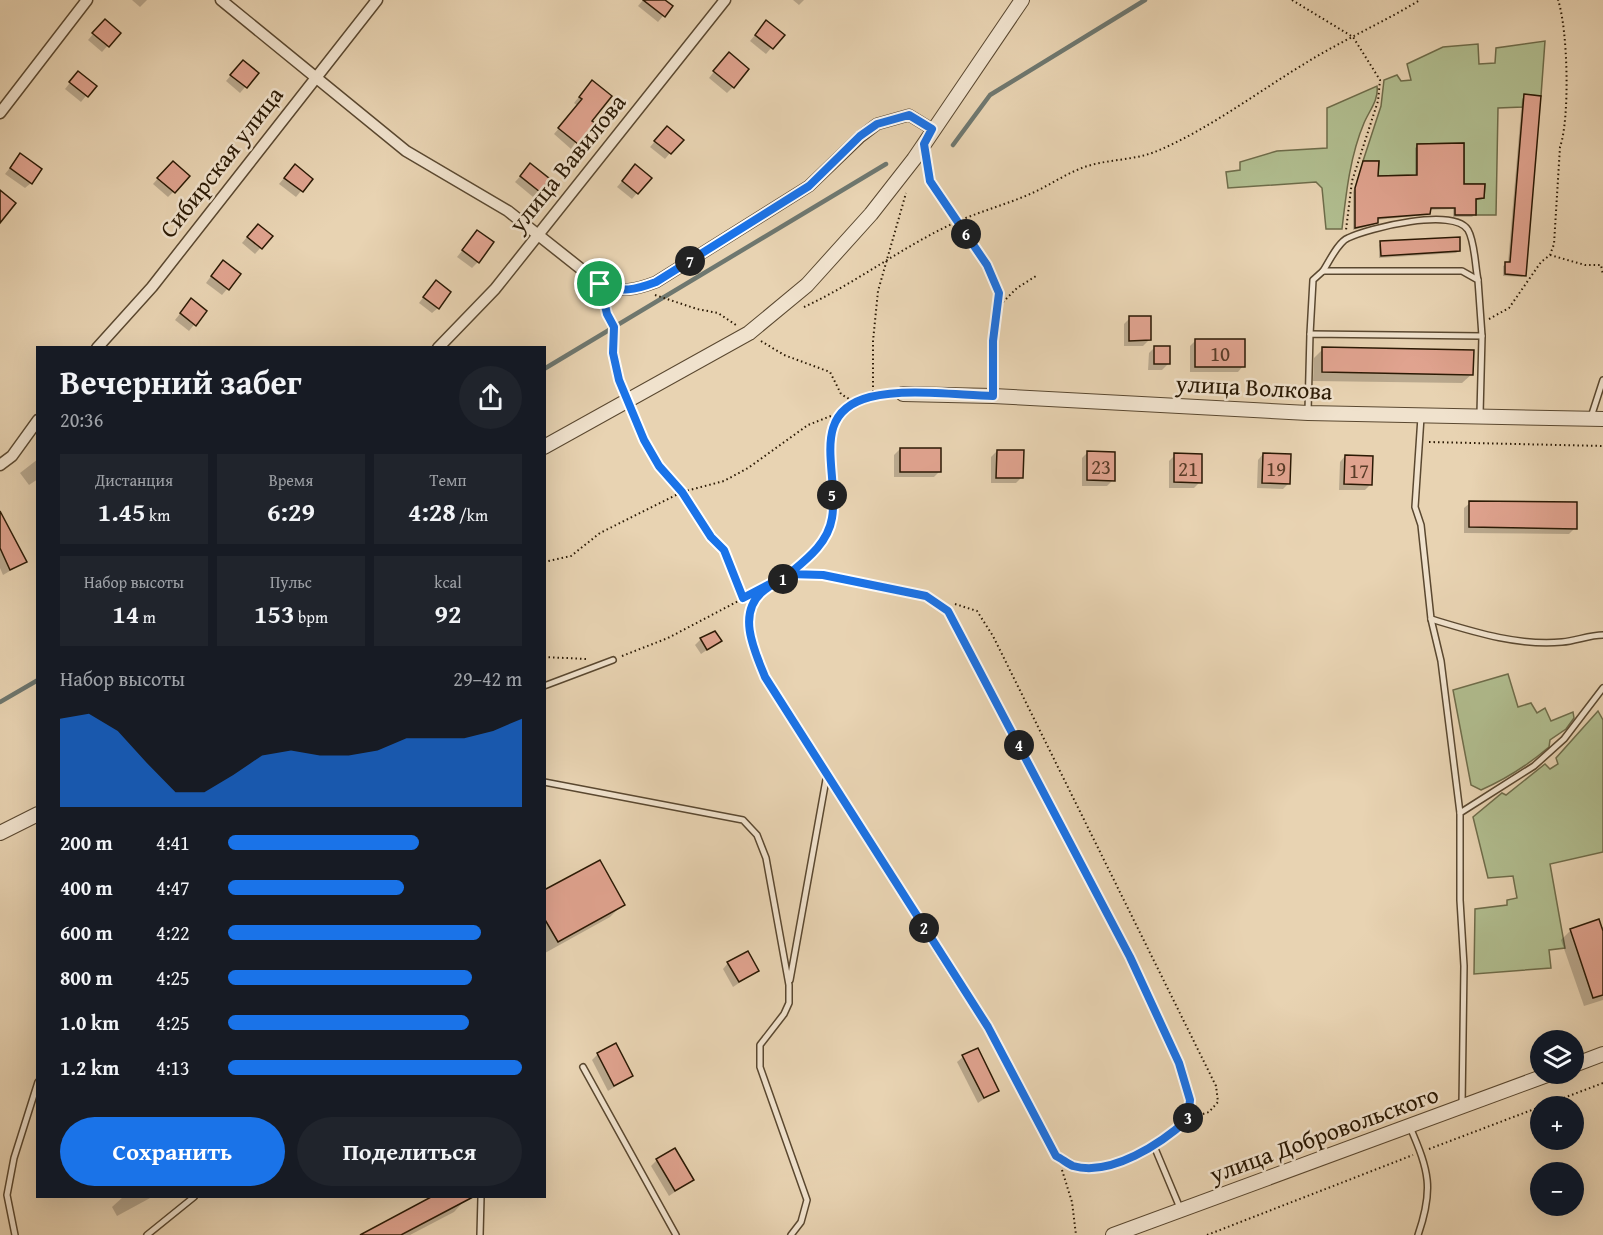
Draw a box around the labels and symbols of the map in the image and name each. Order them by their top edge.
street label: Сибирская улица [151,78,292,245]
street label: улица Вавилова [499,86,634,241]
pin: 6 [951,219,981,249]
pin: 7 [675,246,705,276]
pin [574,258,625,309]
house number: 10 [1210,338,1230,369]
street label: улица Волкова [1174,365,1334,409]
house number: 23 [1091,451,1111,482]
house number: 21 [1178,453,1198,484]
house number: 19 [1266,453,1286,484]
house number: 17 [1349,455,1369,486]
pin: 5 [817,480,847,510]
pin: 1 [768,564,798,594]
pin: 4 [1004,730,1034,760]
pin: 2 [909,913,939,943]
street label: улица Добровольского [1204,1076,1443,1192]
pin: 3 [1173,1103,1203,1133]

